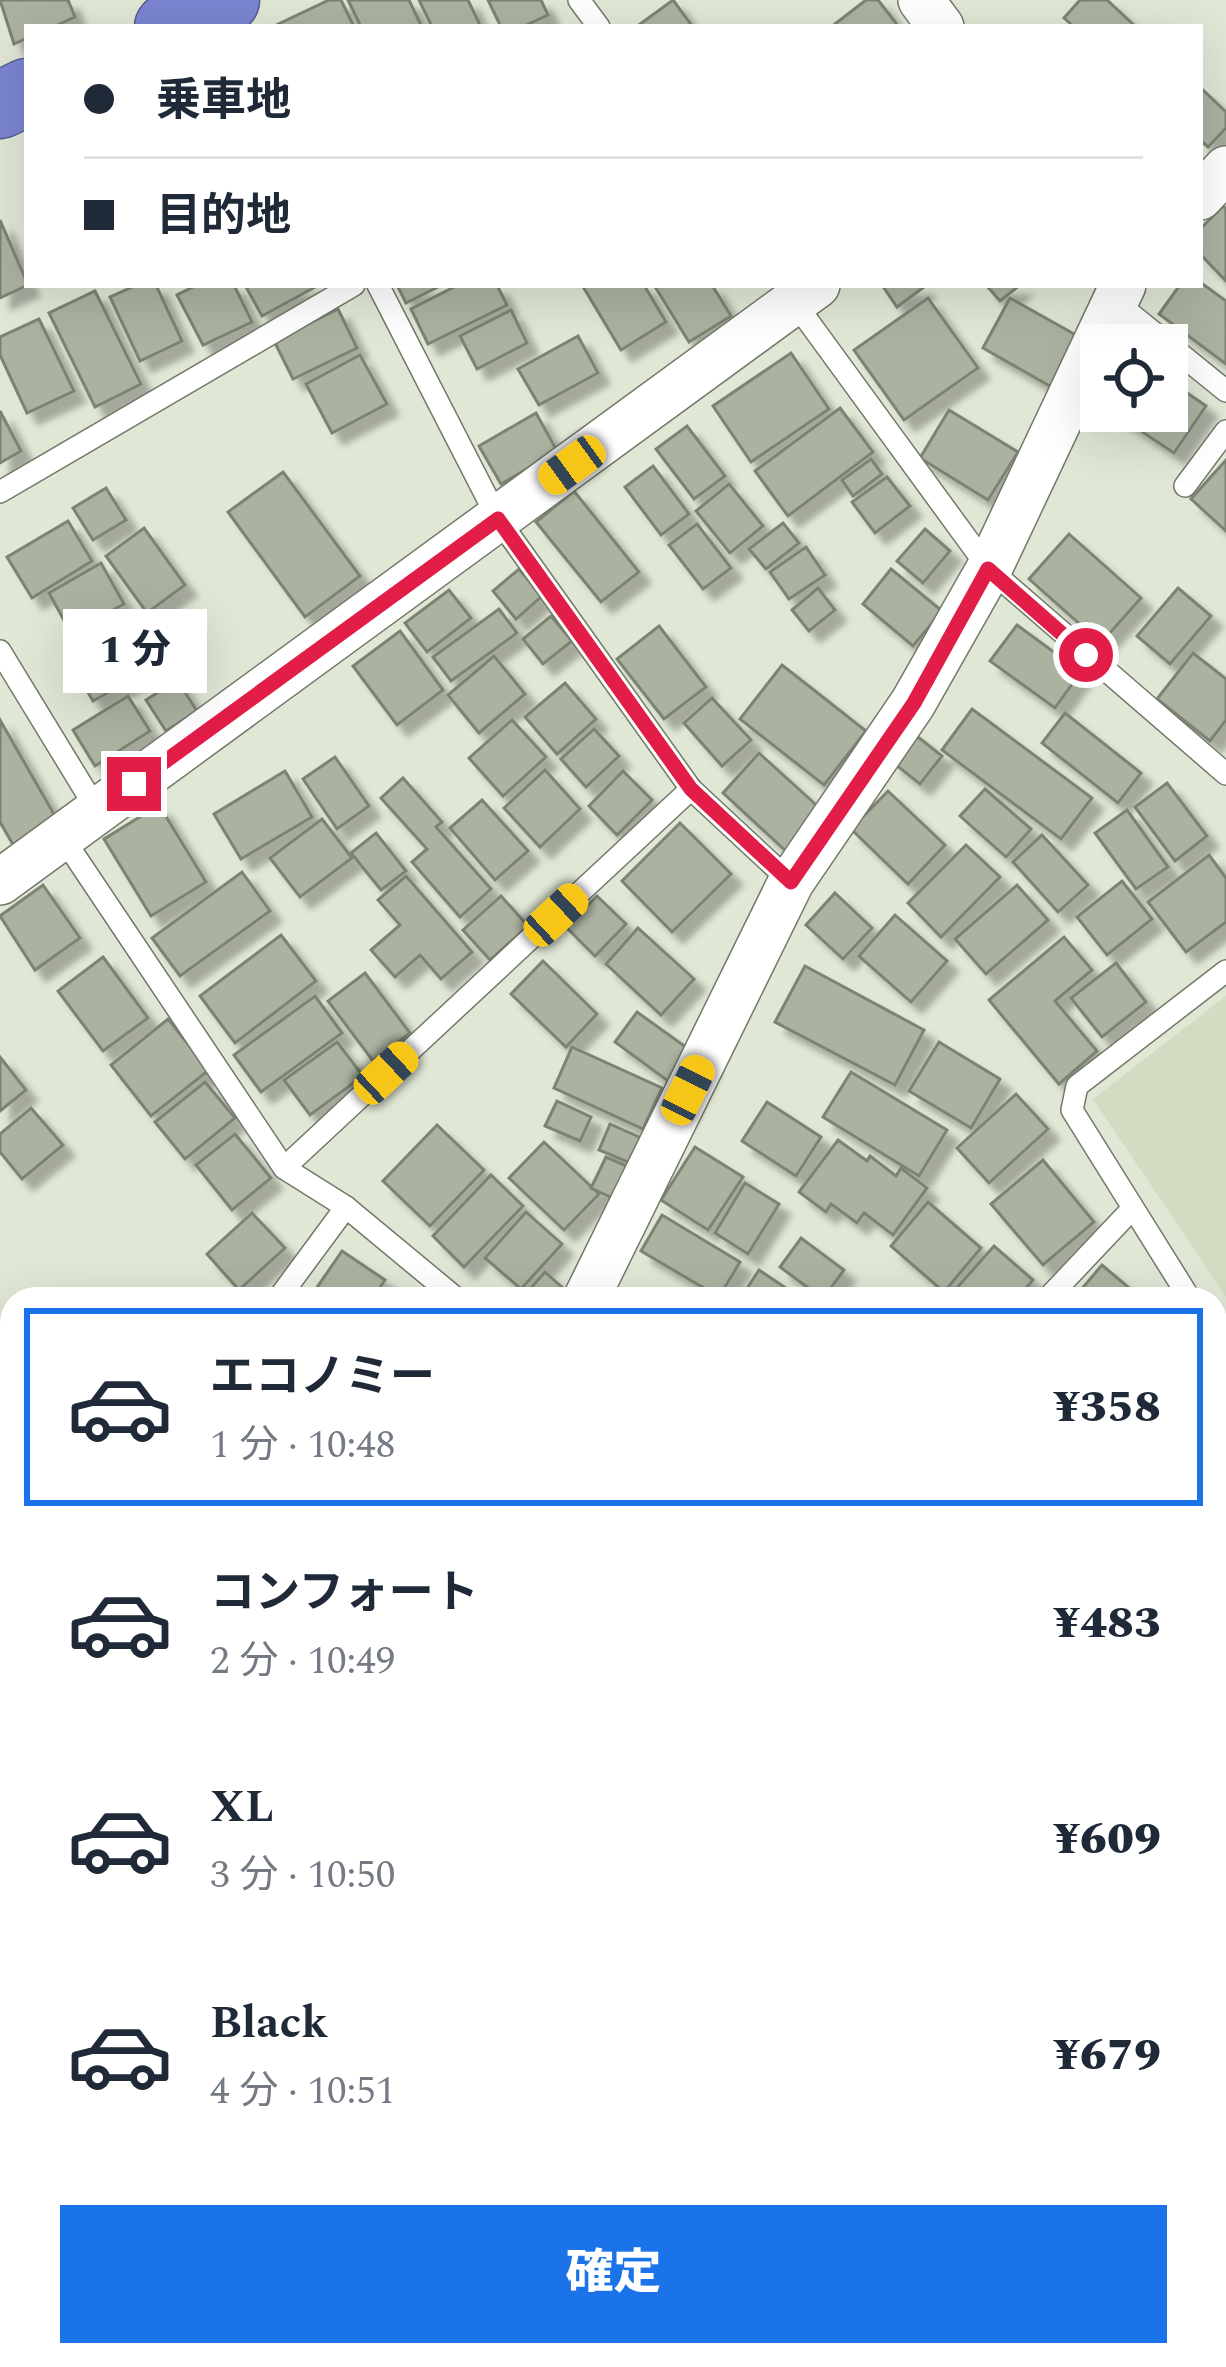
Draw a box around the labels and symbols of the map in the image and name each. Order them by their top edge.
car [532,429,612,501]
callout: 1 分 [62,610,206,694]
route start [1059,628,1113,682]
route end [107,757,161,811]
car [517,877,595,953]
car [347,1035,425,1111]
car [656,1050,720,1130]

